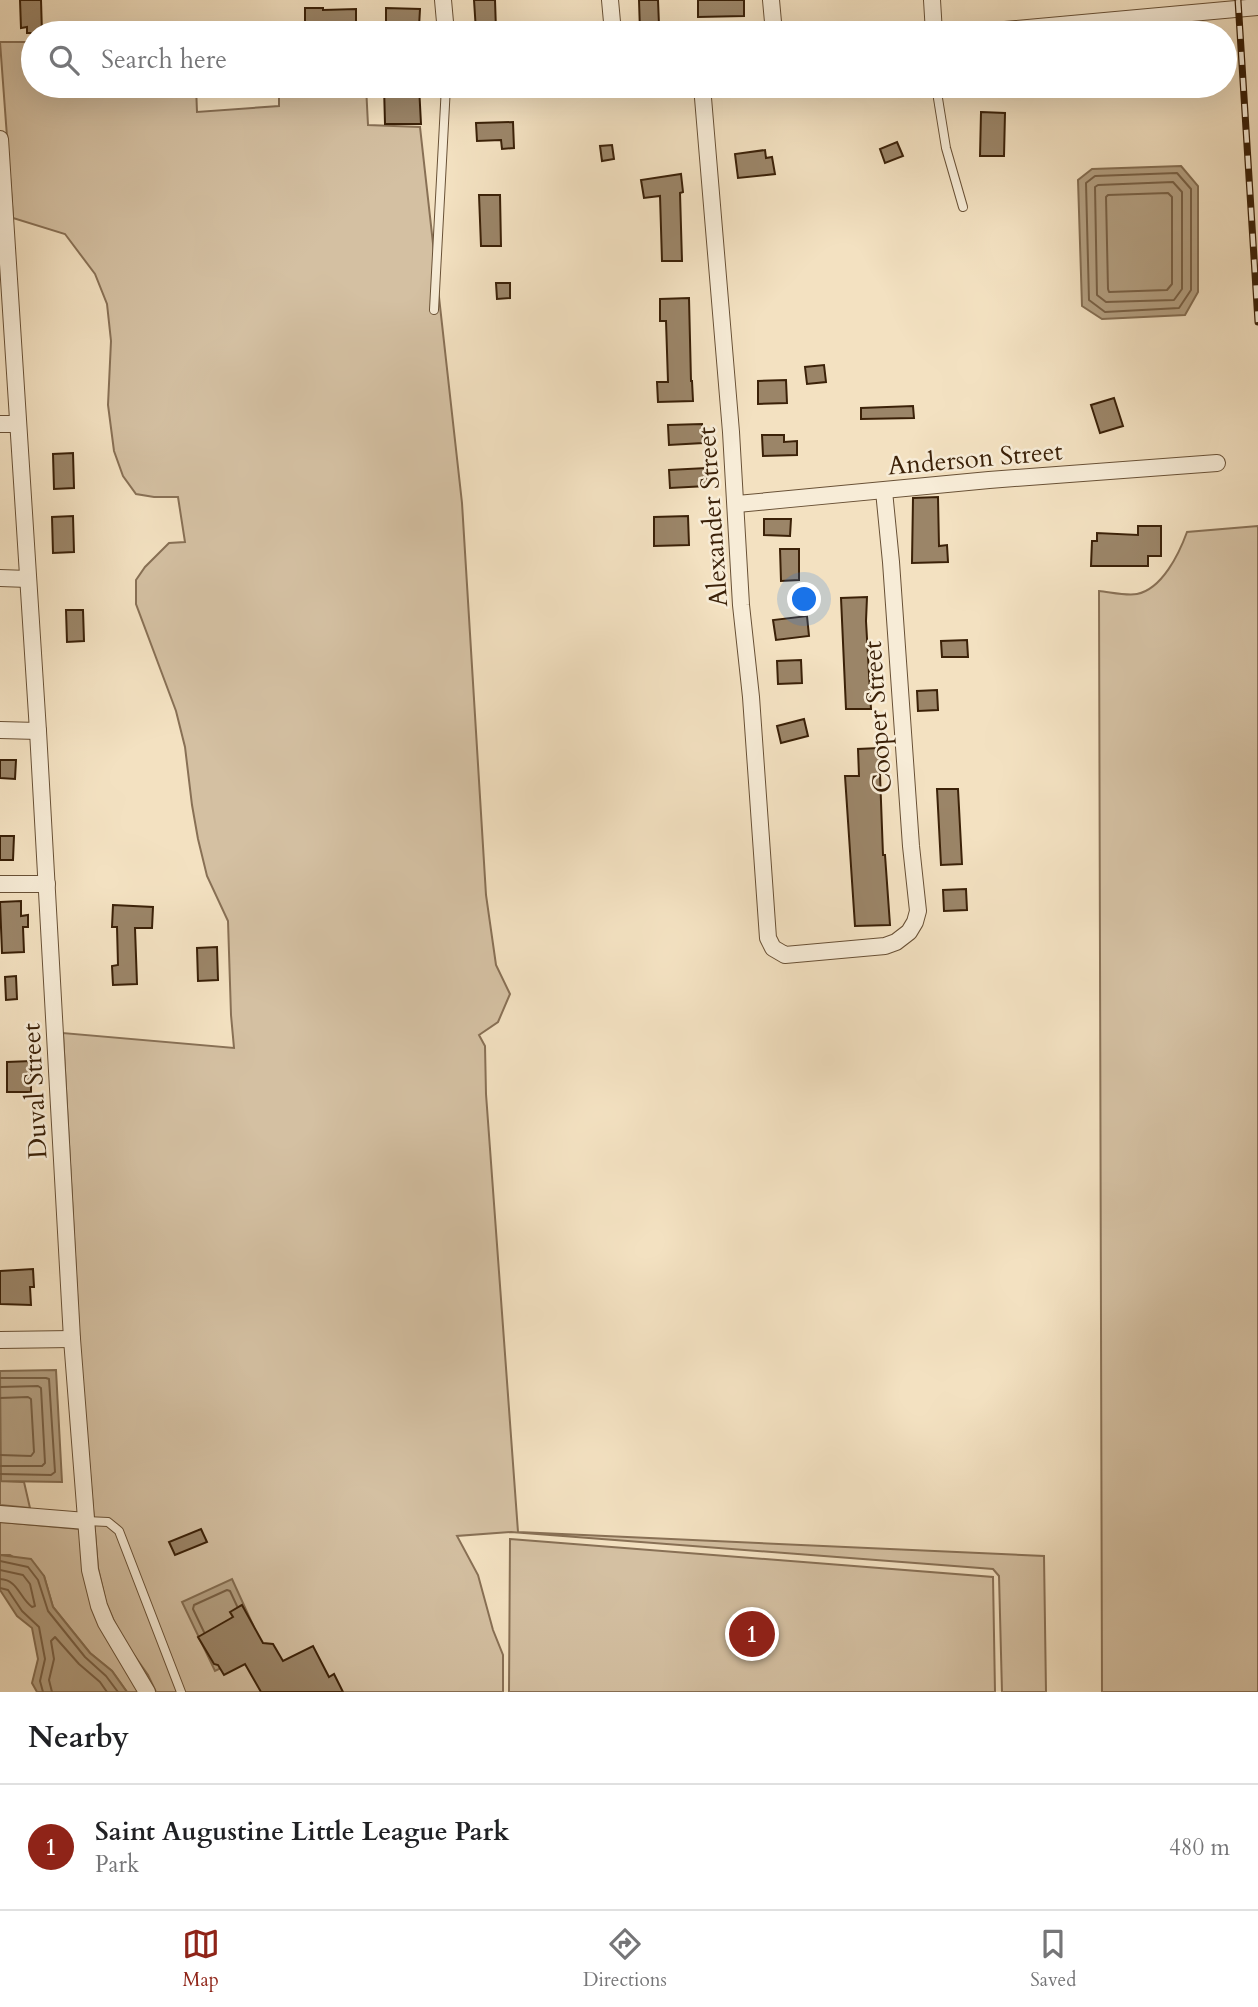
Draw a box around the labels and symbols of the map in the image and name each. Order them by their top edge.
street label: Alexander Street [689,426,736,608]
street label: Anderson Street [886,433,1064,484]
your location [787,582,821,616]
street label: Cooper Street [855,640,900,794]
street label: Duval Street [13,1022,56,1160]
pin: 1 [729,1608,775,1660]

